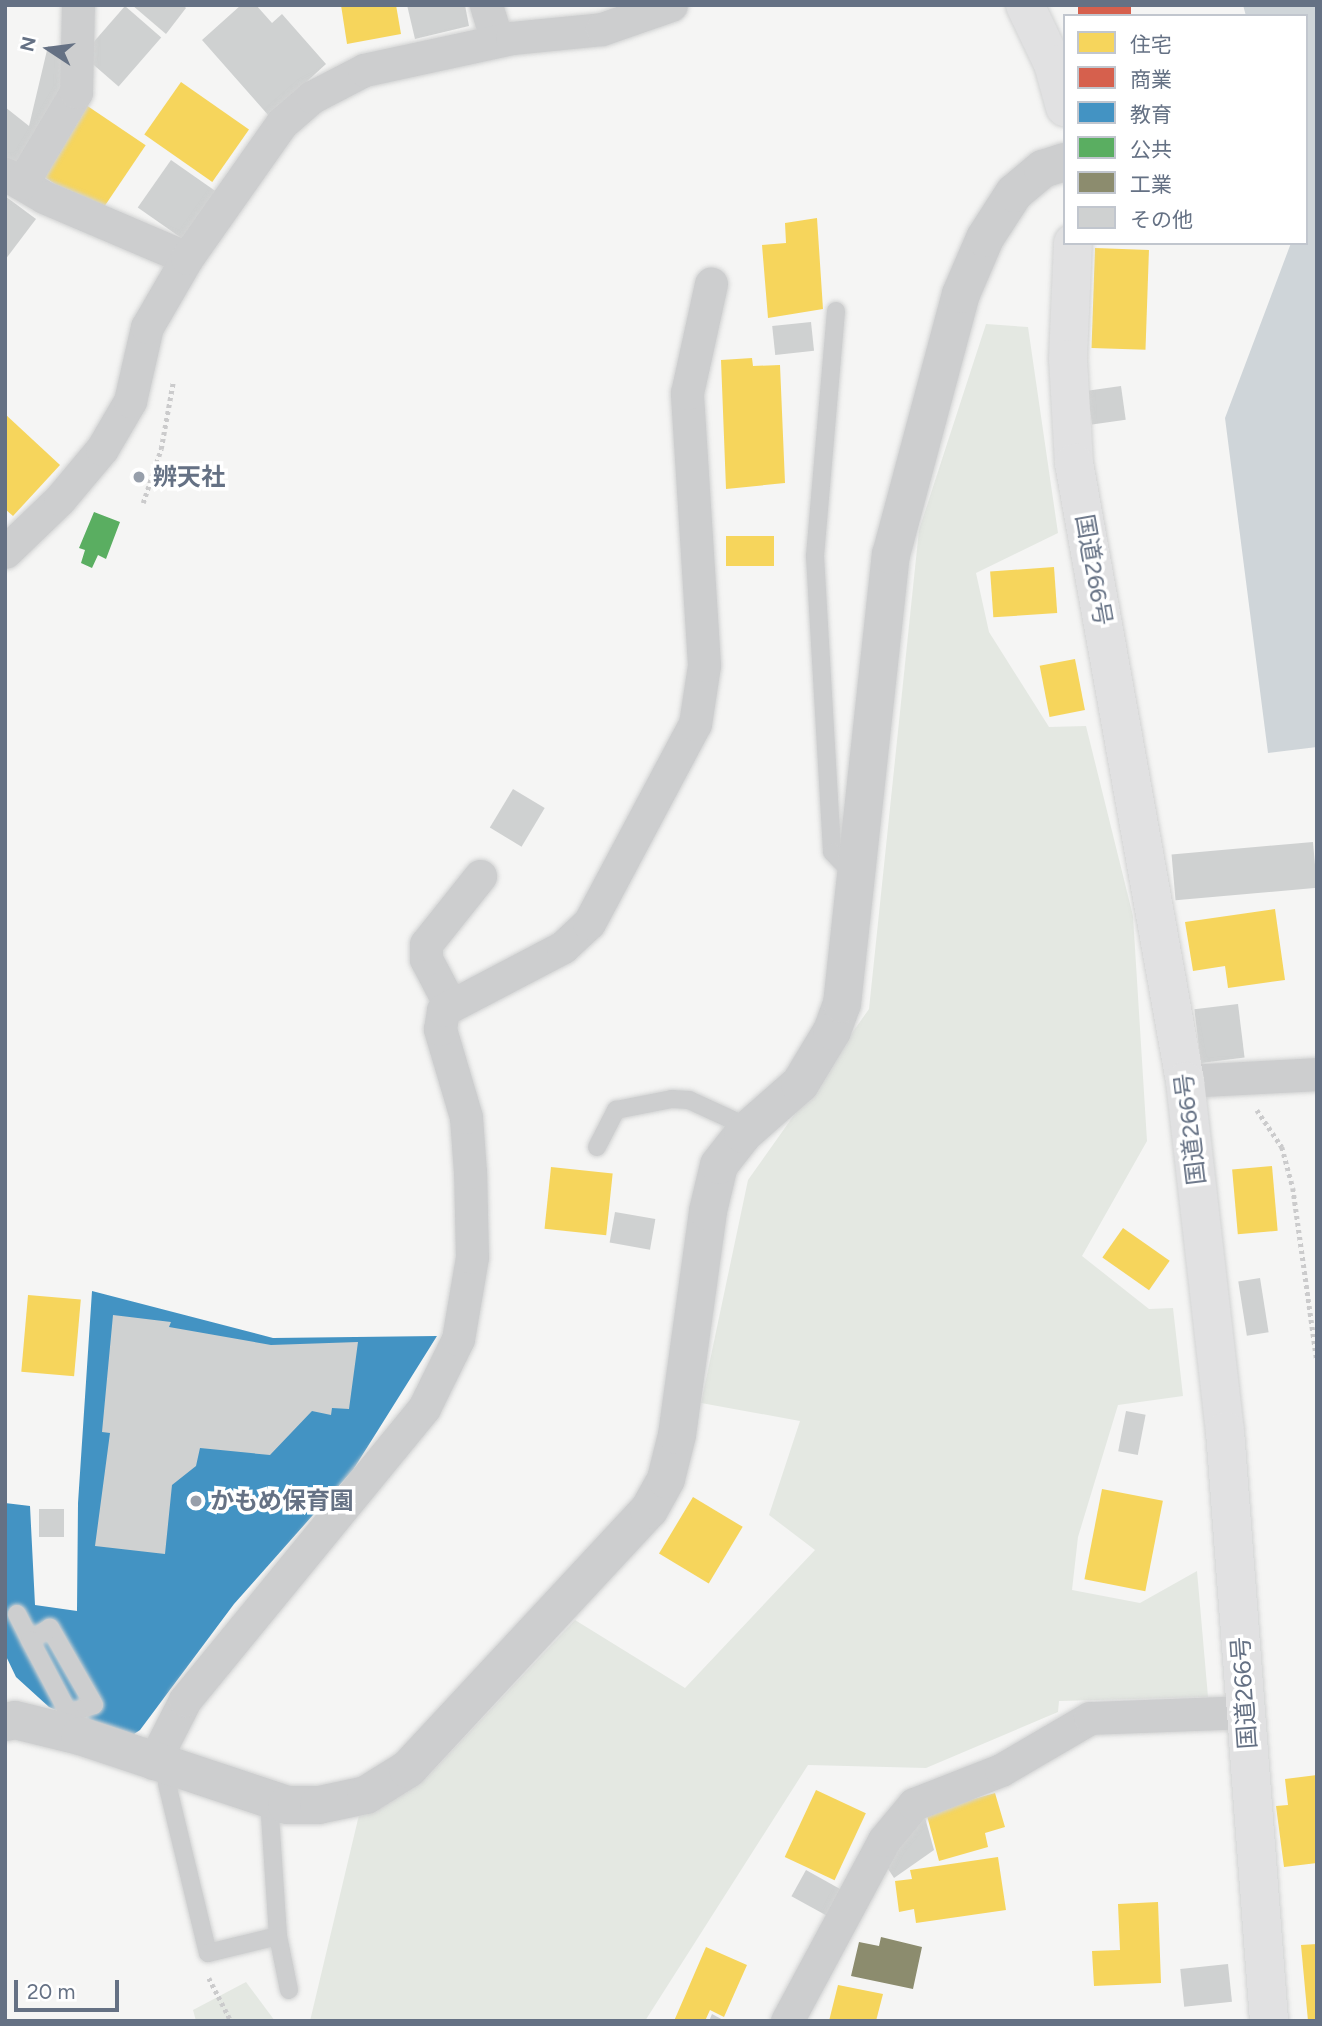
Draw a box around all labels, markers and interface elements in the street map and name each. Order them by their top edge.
north arrow [14,14,84,84]
legend [1063,14,1308,245]
text: 住宅 [1130,32,1172,57]
text: N [15,34,41,54]
text: 商業 [1130,67,1172,92]
text: 教育 [1130,102,1172,127]
text: 公共 [1130,137,1172,162]
text: 工業 [1130,172,1172,197]
text: その他 [1130,207,1193,232]
place label: 辨天社 [153,463,225,491]
marker: 辨天社 [131,469,147,485]
street label: 国道266号 [1070,512,1118,628]
street label: 国道266号 [1169,1071,1211,1187]
place label: かもめ保育園 [210,1487,354,1515]
marker: かもめ保育園 [188,1493,204,1509]
street label: 国道266号 [1226,1636,1262,1750]
scale bar [18,1966,122,2010]
text: 20 m [27,1979,75,2004]

